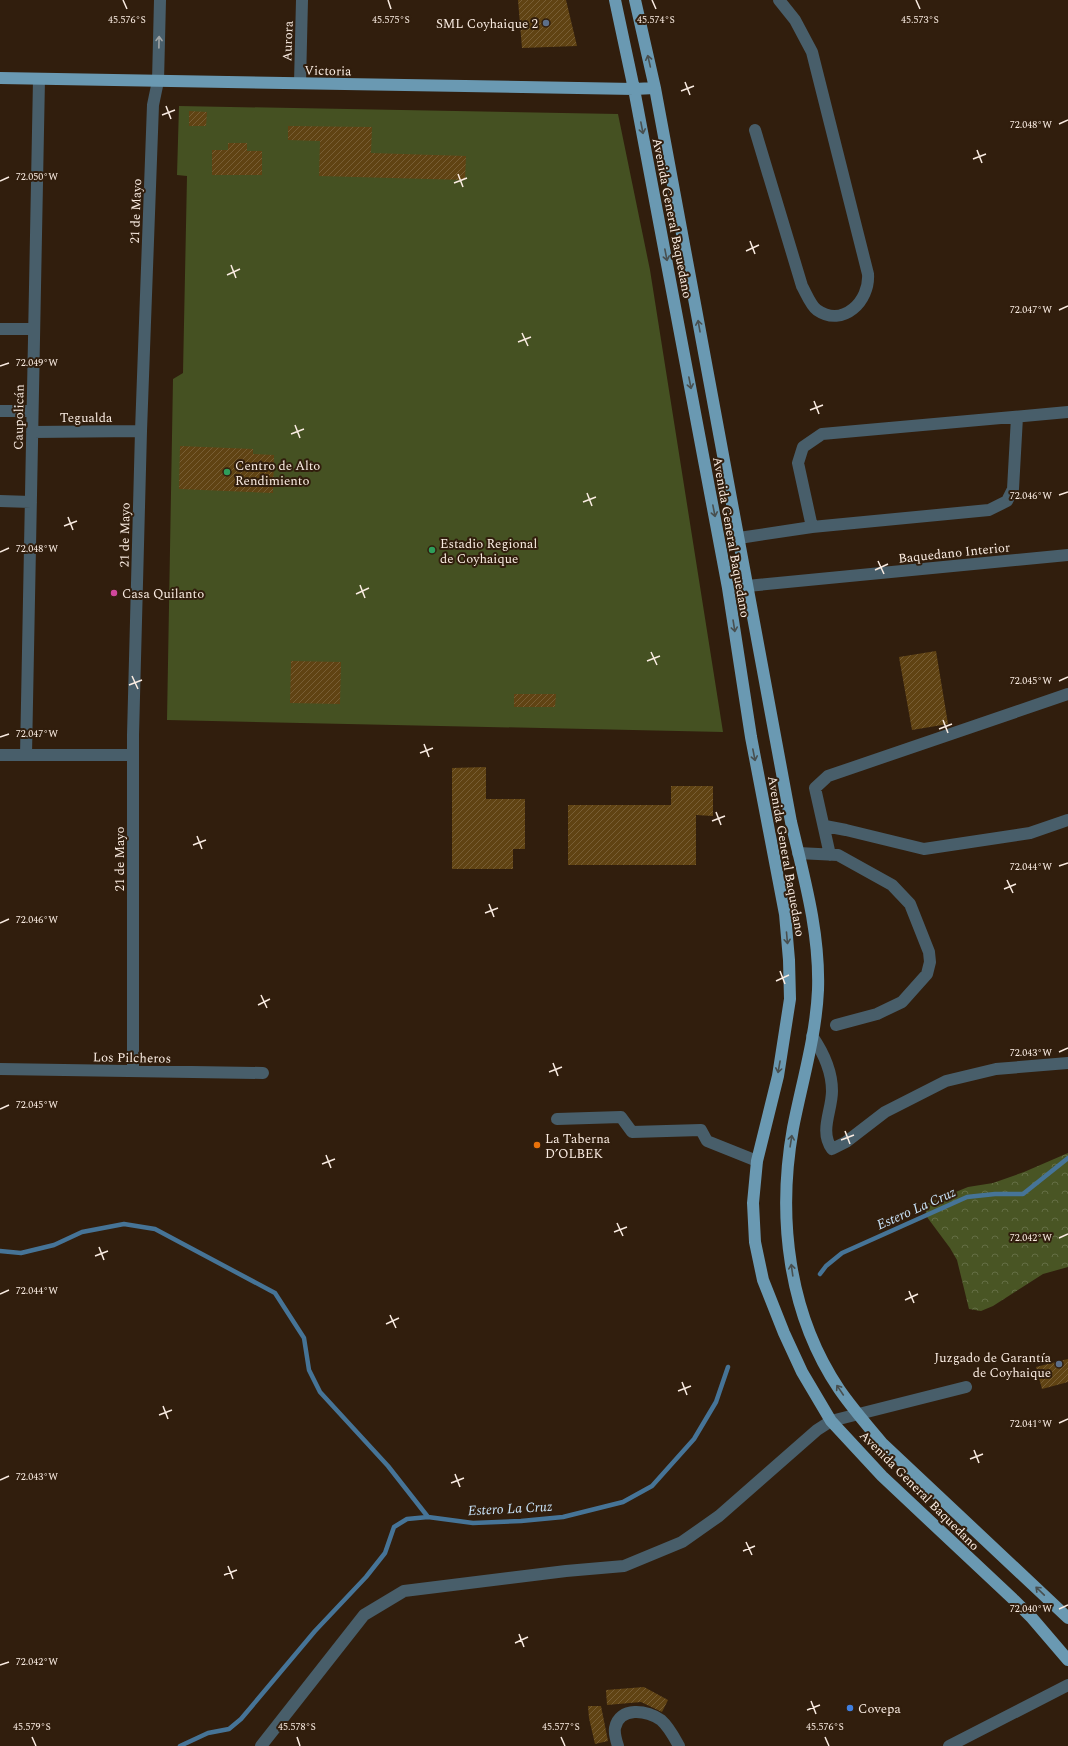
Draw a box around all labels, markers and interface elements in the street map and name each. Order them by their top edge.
text: 45.576°S [108,12,146,28]
text: 45.575°S [372,12,410,28]
text: 45.574°S [637,12,675,28]
text: 45.573°S [901,12,939,28]
place label: SML Coyhaique 2 [436,14,538,34]
marker: SML Coyhaique 2 [541,18,551,28]
street label: Aurora [277,20,299,62]
one-way arrow [155,36,163,49]
one-way arrow [644,54,652,67]
street label: Victoria [304,61,352,81]
text: 72.048°W [1010,117,1052,133]
one-way arrow [638,121,646,134]
street label: Avenida General Baquedano [647,136,697,300]
text: 72.050°W [16,169,58,185]
street label: 21 de Mayo [125,178,147,244]
one-way arrow [662,248,670,261]
text: 72.047°W [1010,302,1052,318]
one-way arrow [695,320,703,333]
text: 72.049°W [16,355,58,371]
one-way arrow [686,376,694,389]
street label: Caupolicán [8,384,30,450]
street label: Tegualda [60,408,113,428]
street label: Avenida General Baquedano [707,455,755,619]
place label: Centro de Alto Rendimiento [235,456,320,491]
marker: Centro de Alto Rendimiento [222,467,232,477]
text: 72.046°W [1010,488,1052,504]
street label: 21 de Mayo [114,502,136,568]
one-way arrow [710,504,718,517]
place label: Estadio Regional de Coyhaique [440,534,537,569]
street label: Baquedano Interior [897,537,1011,569]
text: 72.048°W [16,541,58,557]
marker: Estadio Regional de Coyhaique [427,545,437,555]
place label: Casa Quilanto [122,584,204,604]
marker: Casa Quilanto [109,588,119,598]
one-way arrow [730,620,738,633]
text: 72.045°W [1010,673,1052,689]
text: 72.047°W [16,726,58,742]
one-way arrow [751,748,759,761]
street label: Avenida General Baquedano [762,774,810,938]
street label: 21 de Mayo [110,826,130,892]
text: 72.044°W [1010,859,1052,875]
text: 72.046°W [16,912,58,928]
one-way arrow [784,931,791,944]
text: 72.043°W [1010,1045,1052,1061]
street label: Los Pilcheros [93,1047,171,1069]
one-way arrow [775,1060,783,1073]
text: 72.045°W [16,1097,58,1113]
place label: La Taberna D’OLBEK [545,1129,611,1164]
one-way arrow [787,1135,795,1148]
marker: La Taberna D’OLBEK [532,1140,542,1150]
water label: Estero La Cruz [873,1181,960,1235]
text: 72.042°W [1010,1230,1052,1246]
one-way arrow [788,1264,796,1277]
text: 72.044°W [16,1283,58,1299]
place label: Juzgado de Garantía de Coyhaique [934,1348,1052,1383]
marker: Juzgado de Garantía de Coyhaique [1054,1359,1064,1369]
one-way arrow [836,1385,844,1396]
text: 72.041°W [1010,1416,1052,1432]
street label: Avenida General Baquedano [855,1426,984,1555]
text: 72.043°W [16,1469,58,1485]
water label: Estero La Cruz [467,1496,553,1521]
one-way arrow [1035,1586,1045,1596]
text: 72.040°W [1010,1601,1052,1617]
text: 72.042°W [16,1654,58,1670]
place label: Covepa [858,1699,901,1719]
marker: Covepa [845,1703,855,1713]
text: 45.579°S [13,1719,51,1735]
text: 45.578°S [278,1719,316,1735]
text: 45.577°S [542,1719,580,1735]
text: 45.576°S [806,1719,844,1735]

